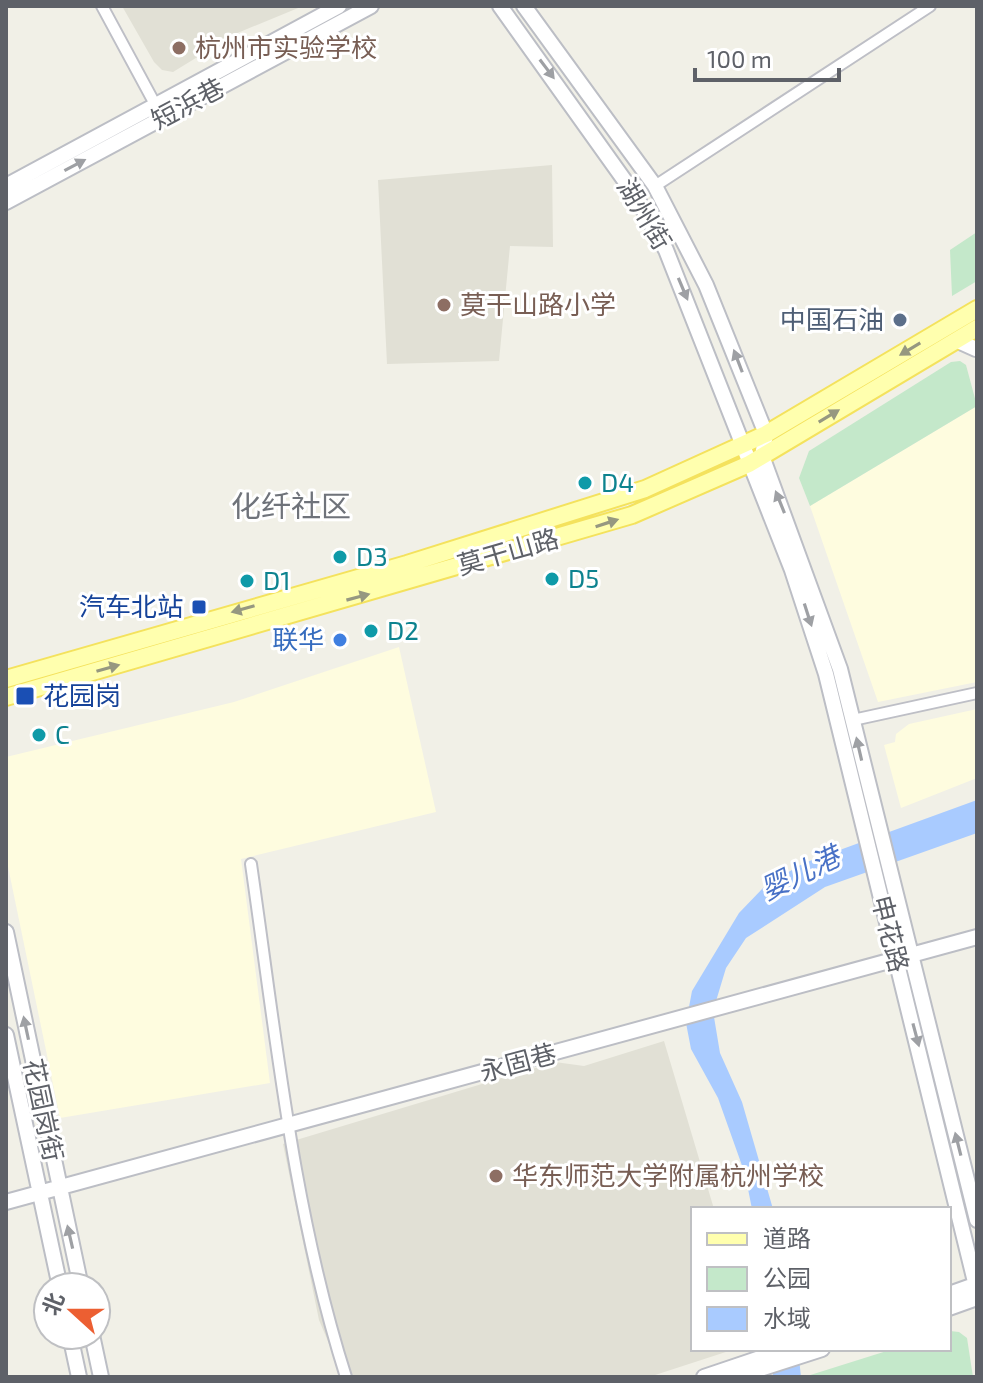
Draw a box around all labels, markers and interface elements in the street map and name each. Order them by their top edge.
place label: 杭州市实验学校 [195,31,377,62]
scale bar [695,32,839,82]
marker: 杭州市实验学校 [170,39,188,57]
text: 100 m [707,44,772,73]
one-way arrow [539,58,554,79]
street label: 短浜巷 [146,71,229,135]
one-way arrow [63,158,86,172]
street label: 湖州街 [612,172,679,255]
one-way arrow [677,277,690,301]
place label: 莫干山路小学 [460,288,616,319]
marker: 莫干山路小学 [435,296,453,314]
place label: 中国石油 [780,303,884,334]
marker: 中国石油 [891,311,909,329]
one-way arrow [899,342,921,356]
one-way arrow [731,349,744,373]
one-way arrow [818,409,840,423]
place label: D4 [601,466,634,497]
marker: D4 [576,474,594,492]
district label: 化纤社区 [231,487,351,523]
one-way arrow [773,490,786,514]
one-way arrow [595,516,619,529]
street label: 莫干山路 [453,521,562,580]
place label: D3 [356,540,388,571]
marker: D3 [331,548,349,566]
place label: D5 [568,562,599,593]
place label: D1 [263,564,291,595]
marker: D5 [543,570,561,588]
marker: D1 [238,572,256,590]
place label: 汽车北站 [79,590,183,621]
one-way arrow [345,590,370,602]
marker: 汽车北站 [190,598,208,616]
one-way arrow [230,603,254,616]
one-way arrow [802,603,814,627]
place label: D2 [387,614,419,645]
marker: D2 [362,622,380,640]
place label: 联华 [272,623,324,654]
marker: 联华 [331,631,349,649]
one-way arrow [96,661,120,674]
place label: 花园岗 [43,679,121,710]
marker: 花园岗 [14,685,36,707]
place label: C [55,718,70,749]
marker: C [30,726,48,744]
one-way arrow [853,736,865,761]
water label: 婴儿港 [754,837,848,906]
street label: 申花路 [867,892,916,975]
one-way arrow [19,1015,32,1040]
one-way arrow [911,1023,923,1048]
street label: 永固巷 [476,1036,559,1087]
street label: 花园岗街 [18,1056,70,1164]
one-way arrow [951,1132,964,1157]
place label: 华东师范大学附属杭州学校 [512,1159,824,1190]
marker: 华东师范大学附属杭州学校 [487,1167,505,1185]
legend [691,1207,951,1351]
text: 道路 [763,1223,811,1252]
one-way arrow [63,1224,76,1249]
text: 公园 [763,1263,811,1292]
north arrow [32,1271,112,1351]
text: 北 [36,1289,68,1318]
text: 水域 [763,1303,811,1332]

